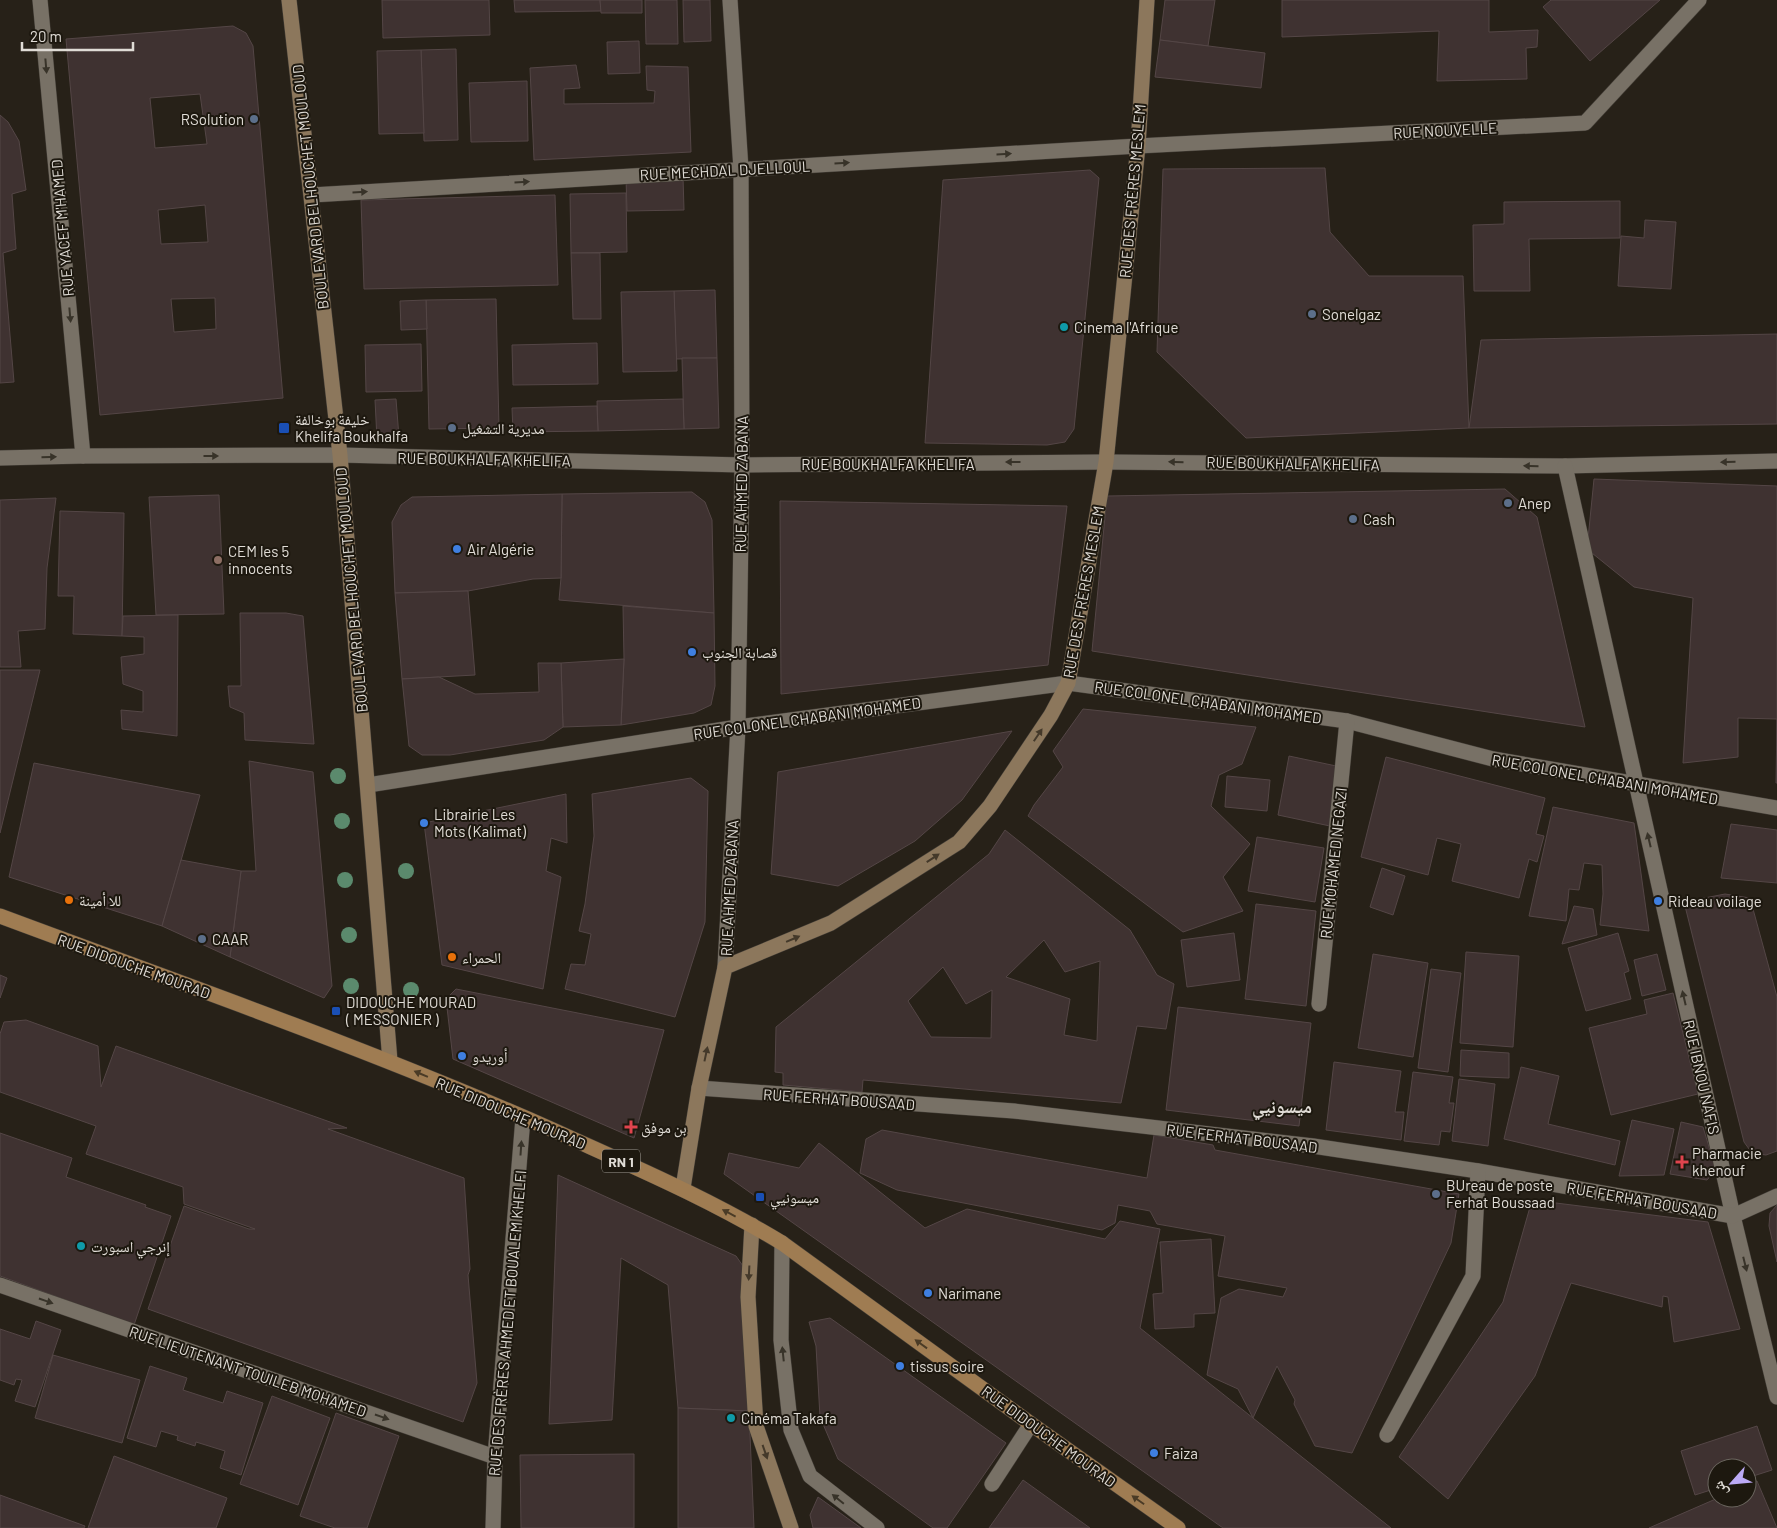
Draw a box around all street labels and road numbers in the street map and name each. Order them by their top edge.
street label: BOULEVARD BELHOUCHET MOULOUD [288,64,332,310]
street label: RUE DES FRÈRES MESLEM [1115,103,1149,279]
street label: RUE NOUVELLE [1393,118,1497,142]
street label: RUE MECHDAL DJELLOUL [639,157,811,183]
street label: RUE YACEF M'HAMED [47,159,77,297]
street label: RUE AHMED ZABANA [731,415,751,553]
street label: RUE BOUKHALFA KHELIFA [397,448,571,470]
street label: RUE BOUKHALFA KHELIFA [1206,452,1380,474]
street label: RUE BOUKHALFA KHELIFA [801,455,975,473]
street label: BOULEVARD BELHOUCHET MOULOUD [331,467,371,713]
street label: RUE DES FRÈRES MESLEM [1059,504,1107,680]
street label: RUE COLONEL CHABANI MOHAMED [1093,677,1323,727]
street label: RUE COLONEL CHABANI MOHAMED [692,693,922,743]
street label: RUE COLONEL CHABANI MOHAMED [1491,750,1719,808]
street label: RUE MOHAMED NEGAZI [1316,787,1350,939]
street label: RUE AHMED ZABANA [716,819,742,957]
street label: RUE DIDOUCHE MOURAD [55,930,213,1002]
street label: RUE IBNOU NAFIS [1680,1018,1724,1136]
street label: RUE DIDOUCHE MOURAD [433,1073,589,1153]
street label: RUE FERHAT BOUSAAD [763,1085,915,1113]
street label: RUE FERHAT BOUSAAD [1165,1120,1319,1156]
road number: RN 1 [602,1150,640,1172]
street label: RUE DES FRÈRES AHMED ET BOUALEM KHELFI [485,1169,529,1477]
street label: RUE FERHAT BOUSAAD [1566,1178,1718,1222]
street label: RUE LIEUTENANT TOUILEB MOHAMED [127,1322,369,1420]
street label: RUE DIDOUCHE MOURAD [979,1381,1119,1491]

